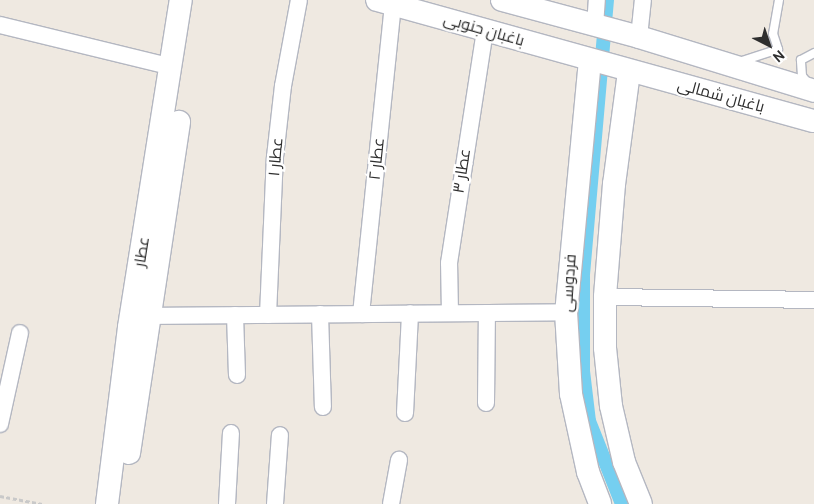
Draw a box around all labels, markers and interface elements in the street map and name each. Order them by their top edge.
street label: باغبان جنوبی [441,9,527,51]
north arrow [744,20,794,70]
text: N [769,46,788,66]
street label: باغبان شمالی [675,75,767,117]
street label: عطار ۱ [265,137,287,177]
street label: عطار ۲ [365,137,389,181]
street label: عطار ۳ [449,147,475,195]
street label: عطار [130,235,154,269]
street label: فردوسی [557,253,581,313]

